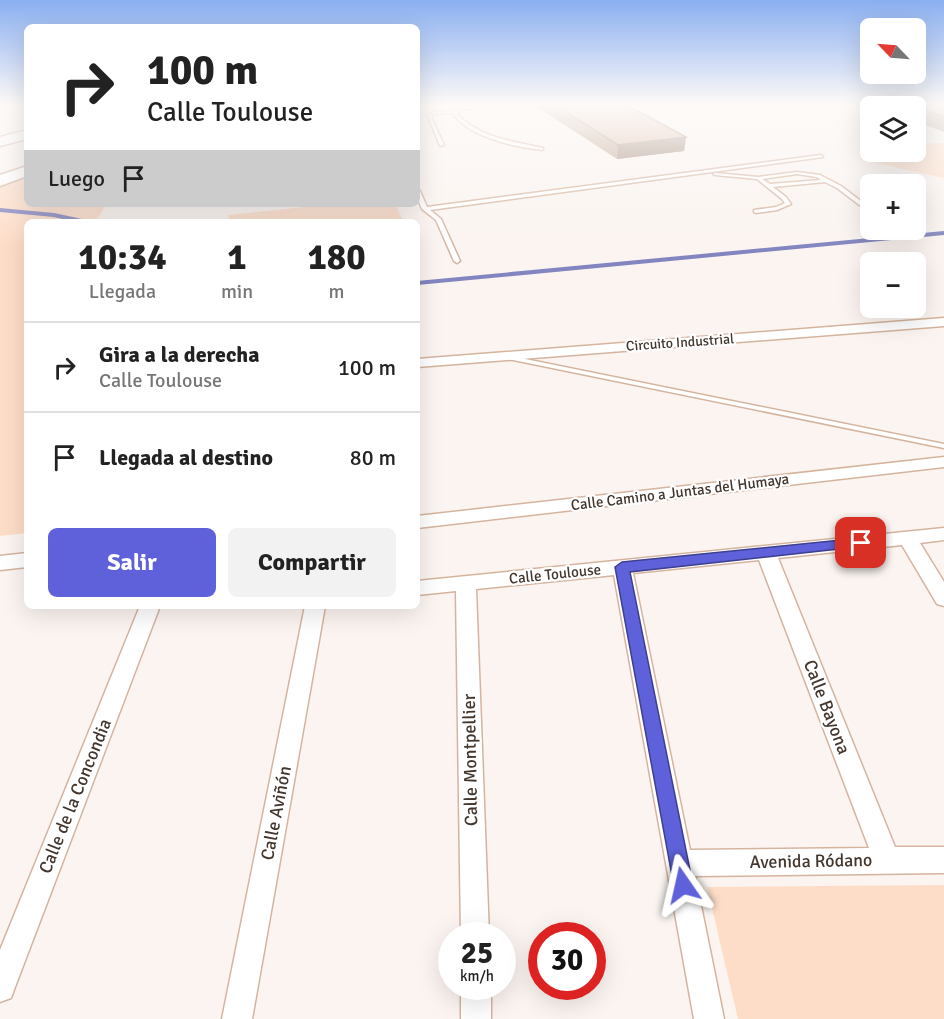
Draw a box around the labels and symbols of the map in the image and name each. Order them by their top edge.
north arrow [860,18,926,84]
street label: Circuito Industrial [625,330,735,355]
street label: Calle Camino a Juntas del Humaya [570,470,790,514]
pin [835,517,886,568]
street label: Calle Toulouse [508,560,602,588]
street label: Calle Bayona [799,657,855,757]
street label: Calle Montpellier [458,693,482,826]
street label: Calle de la Concondia [34,715,116,877]
street label: Calle Aviñón [256,764,296,862]
street label: Avenida Ródano [749,849,873,873]
position arrow [651,853,715,917]
speed limit sign: 30 [528,922,606,1000]

